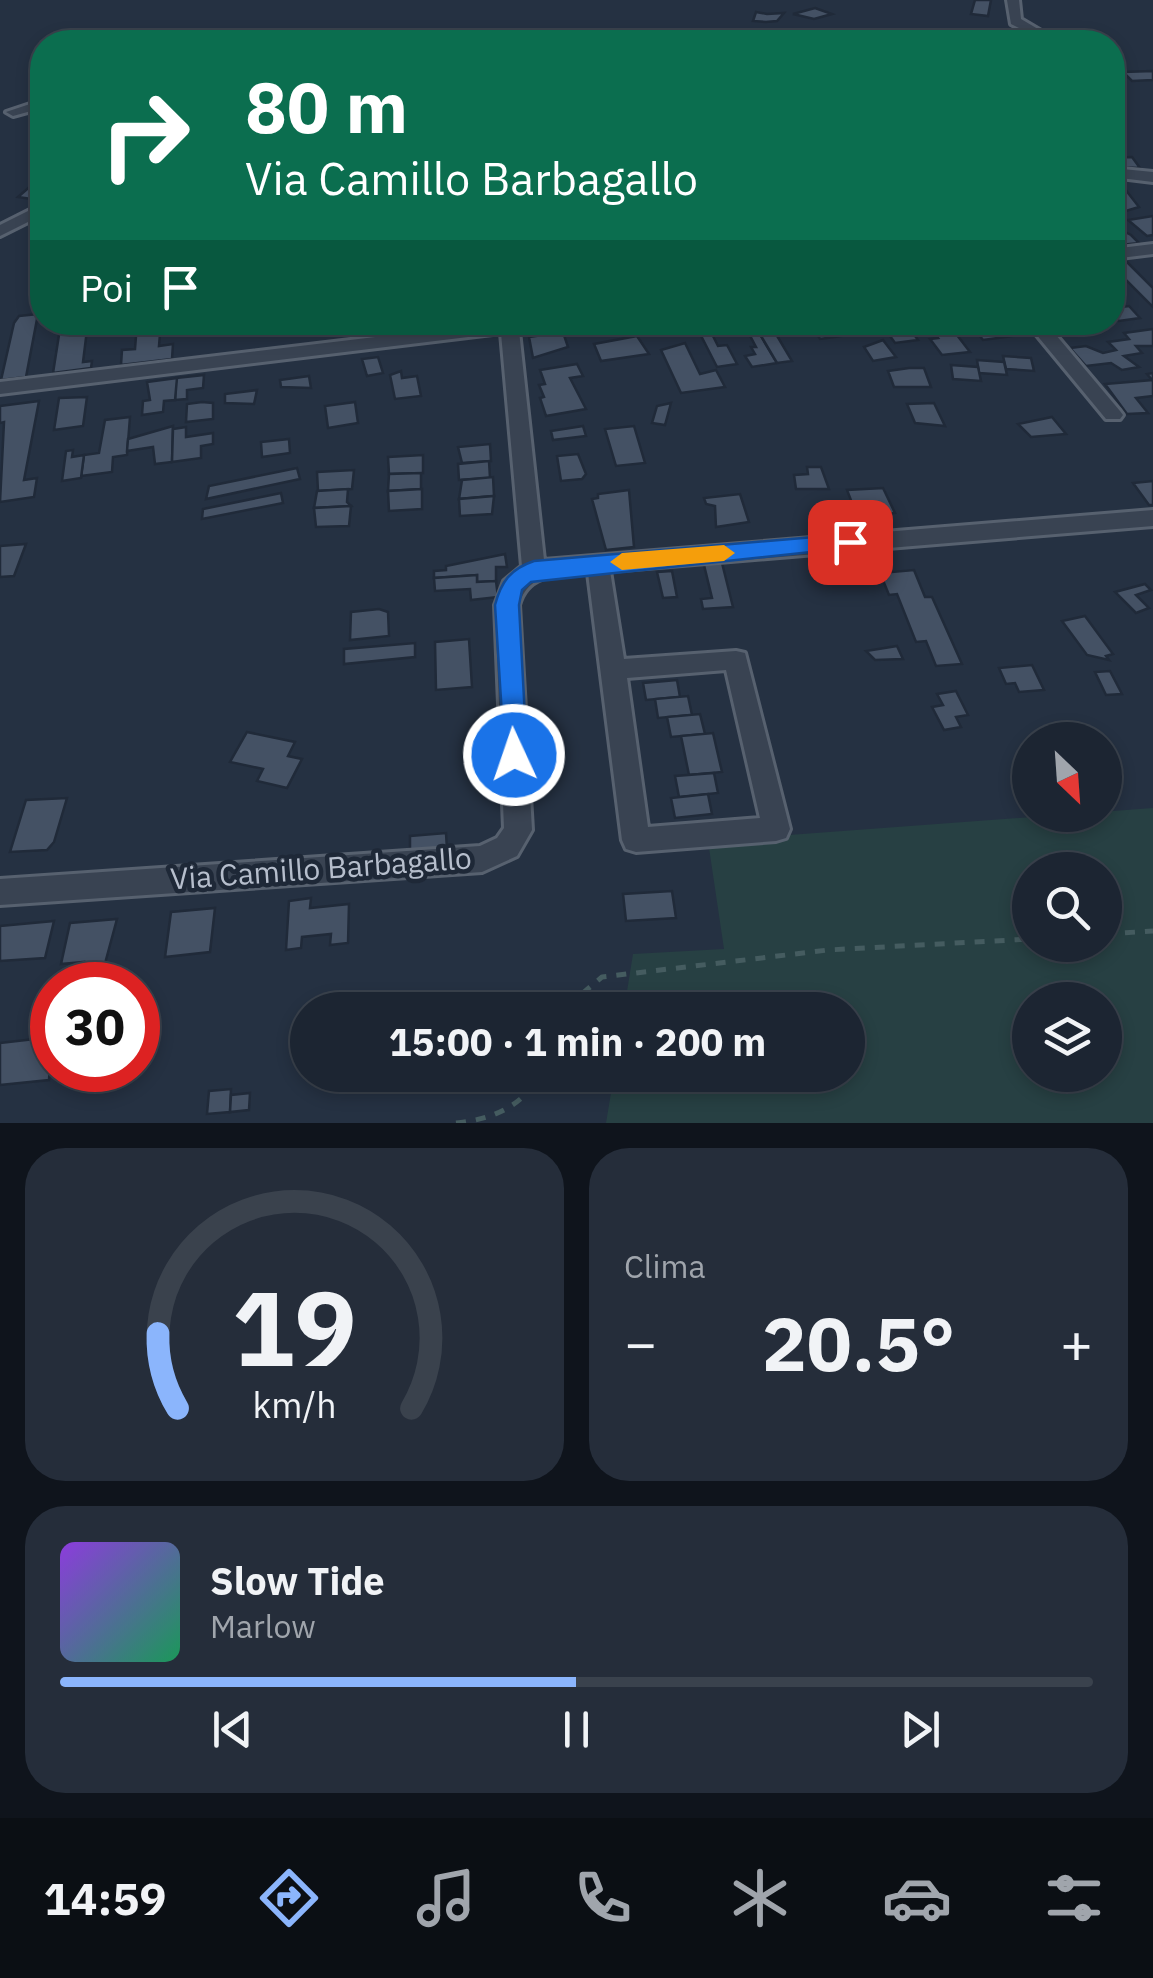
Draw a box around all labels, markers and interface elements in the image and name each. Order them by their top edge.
text: 80 m [245,61,408,152]
icon: right [80,70,210,200]
text: Via Camillo Barbagallo [245,149,698,207]
icon: arrive [153,260,208,315]
text: Poi [80,263,133,312]
pin [808,500,893,585]
icon: arrive [823,515,878,570]
position arrow [462,703,566,807]
north arrow [1012,722,1122,832]
map controls [1012,722,1122,1092]
street label: Via Camillo Barbagallo [169,838,473,897]
button: search [1012,852,1122,962]
speed limit sign: 30 [30,962,160,1092]
button: layers [1012,982,1122,1092]
text: 15:00 · 1 min · 200 m [389,1017,766,1066]
text: Clima [624,1245,706,1287]
text: 19 [232,1259,357,1395]
text: 20.5° [762,1294,955,1392]
text: − [624,1307,657,1378]
text: + [1060,1307,1093,1378]
text: km/h [252,1381,337,1428]
text: Slow Tide [210,1556,385,1605]
text: Marlow [210,1605,316,1647]
icon: previous [205,1702,260,1757]
icon: pause [549,1702,604,1757]
icon: next [893,1702,948,1757]
icon: directions [254,1863,324,1933]
icon: music [411,1863,481,1933]
icon: phone [568,1863,638,1933]
icon: climate [725,1863,795,1933]
icon: car [882,1863,952,1933]
icon: filters [1039,1863,1109,1933]
text: 14:59 [44,1869,166,1927]

